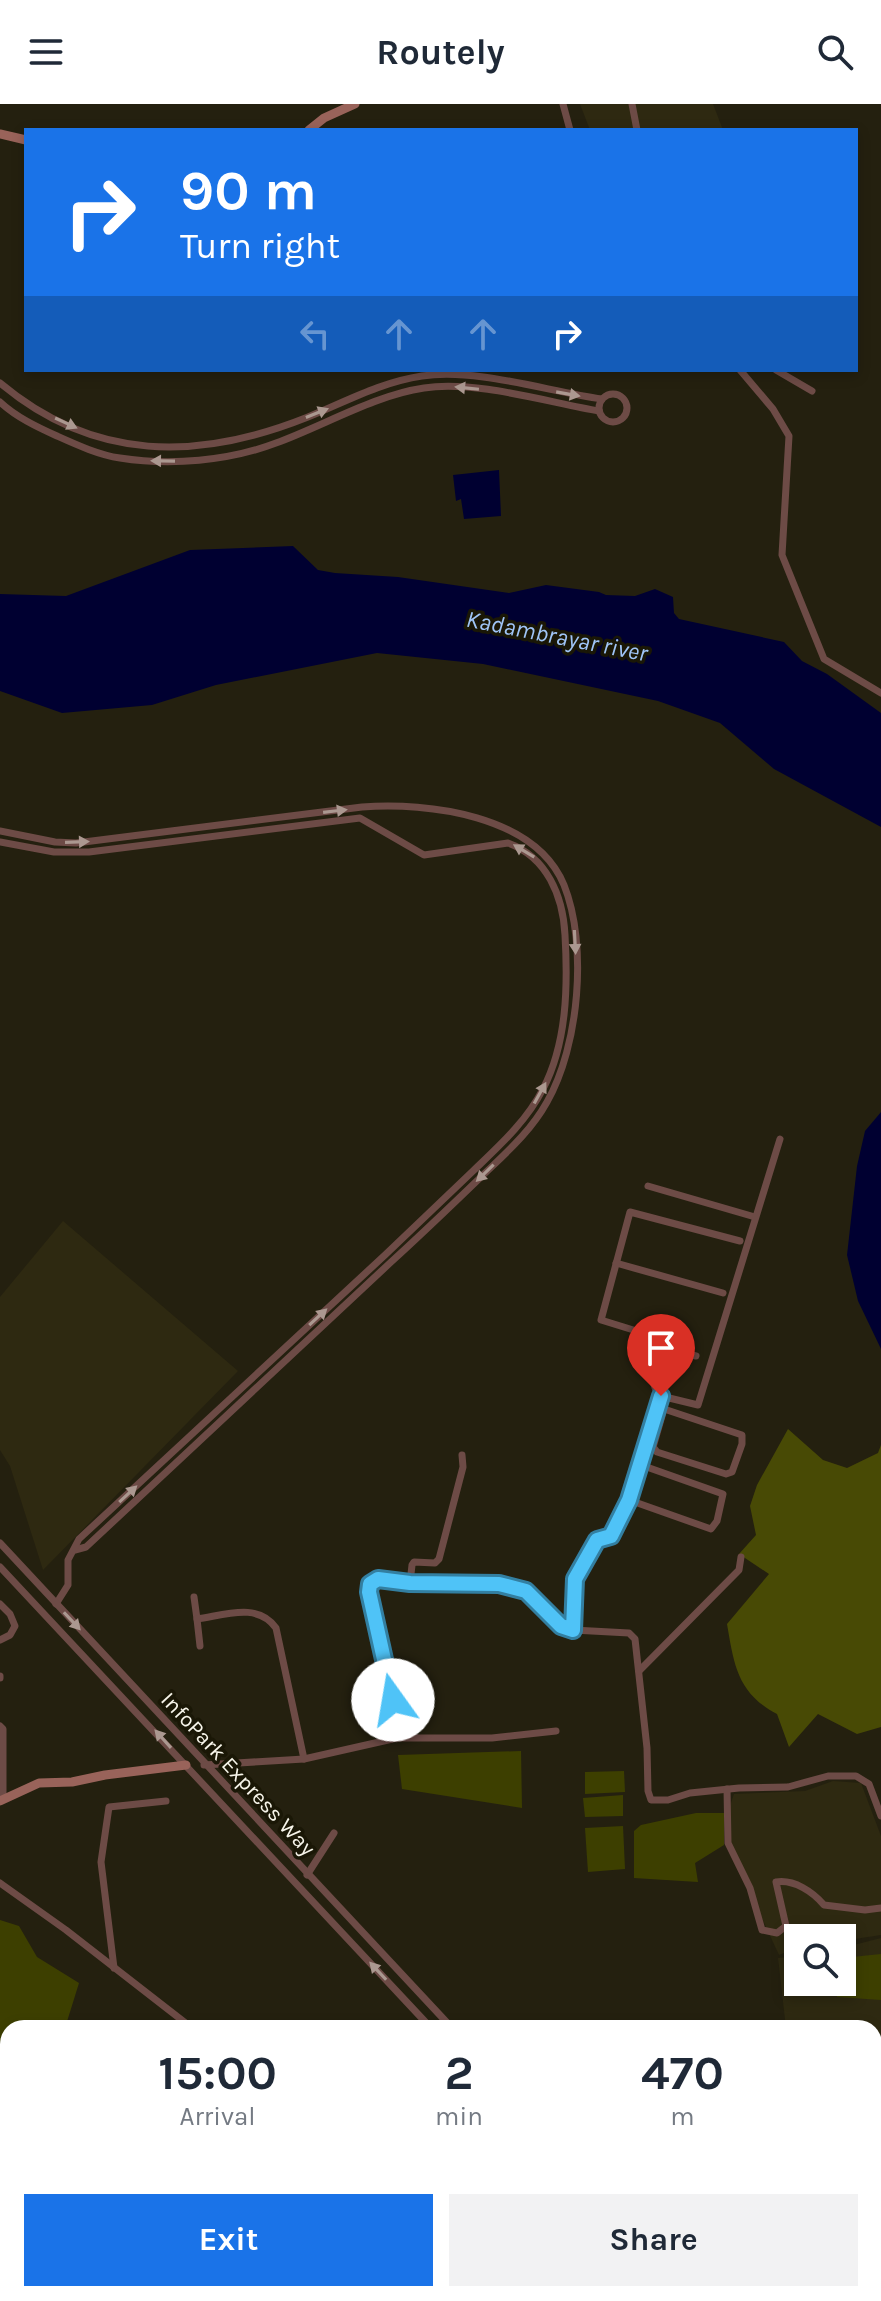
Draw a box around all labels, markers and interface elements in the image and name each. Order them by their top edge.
icon: menu [24,30,68,74]
icon: search [813,30,857,74]
text: Routely [376,31,505,73]
text: 90 m [180,158,317,223]
icon: right [48,160,152,264]
text: Turn right [180,225,340,267]
icon: left [293,312,337,356]
icon: ahead [377,312,421,356]
icon: ahead [461,312,505,356]
icon: right [545,312,589,356]
one-way arrow [454,382,479,395]
one-way arrow [556,388,581,400]
one-way arrow [305,406,329,419]
one-way arrow [54,416,78,430]
one-way arrow [150,455,175,467]
water label: Kadambrayar river [464,605,651,667]
one-way arrow [323,804,348,817]
one-way arrow [65,836,90,849]
one-way arrow [513,845,535,859]
one-way arrow [569,930,582,955]
one-way arrow [533,1082,547,1104]
one-way arrow [476,1164,495,1182]
one-way arrow [308,1308,327,1326]
pin [627,1314,695,1396]
icon: arrive [639,1326,683,1370]
one-way arrow [118,1485,137,1503]
one-way arrow [63,1611,81,1631]
position arrow [351,1658,435,1742]
street label: InfoPark Express Way [155,1687,321,1861]
one-way arrow [154,1730,172,1749]
map controls [784,1924,856,1996]
button: search [784,1924,856,1996]
one-way arrow [369,1961,387,1980]
text: 15:00 [158,2045,277,2101]
text: 2 [444,2045,473,2101]
text: 470 [641,2045,724,2101]
text: Arrival [179,2101,256,2132]
text: min [435,2101,483,2132]
text: m [670,2101,695,2132]
button: Exit [24,2194,433,2286]
button: Share [449,2194,858,2286]

